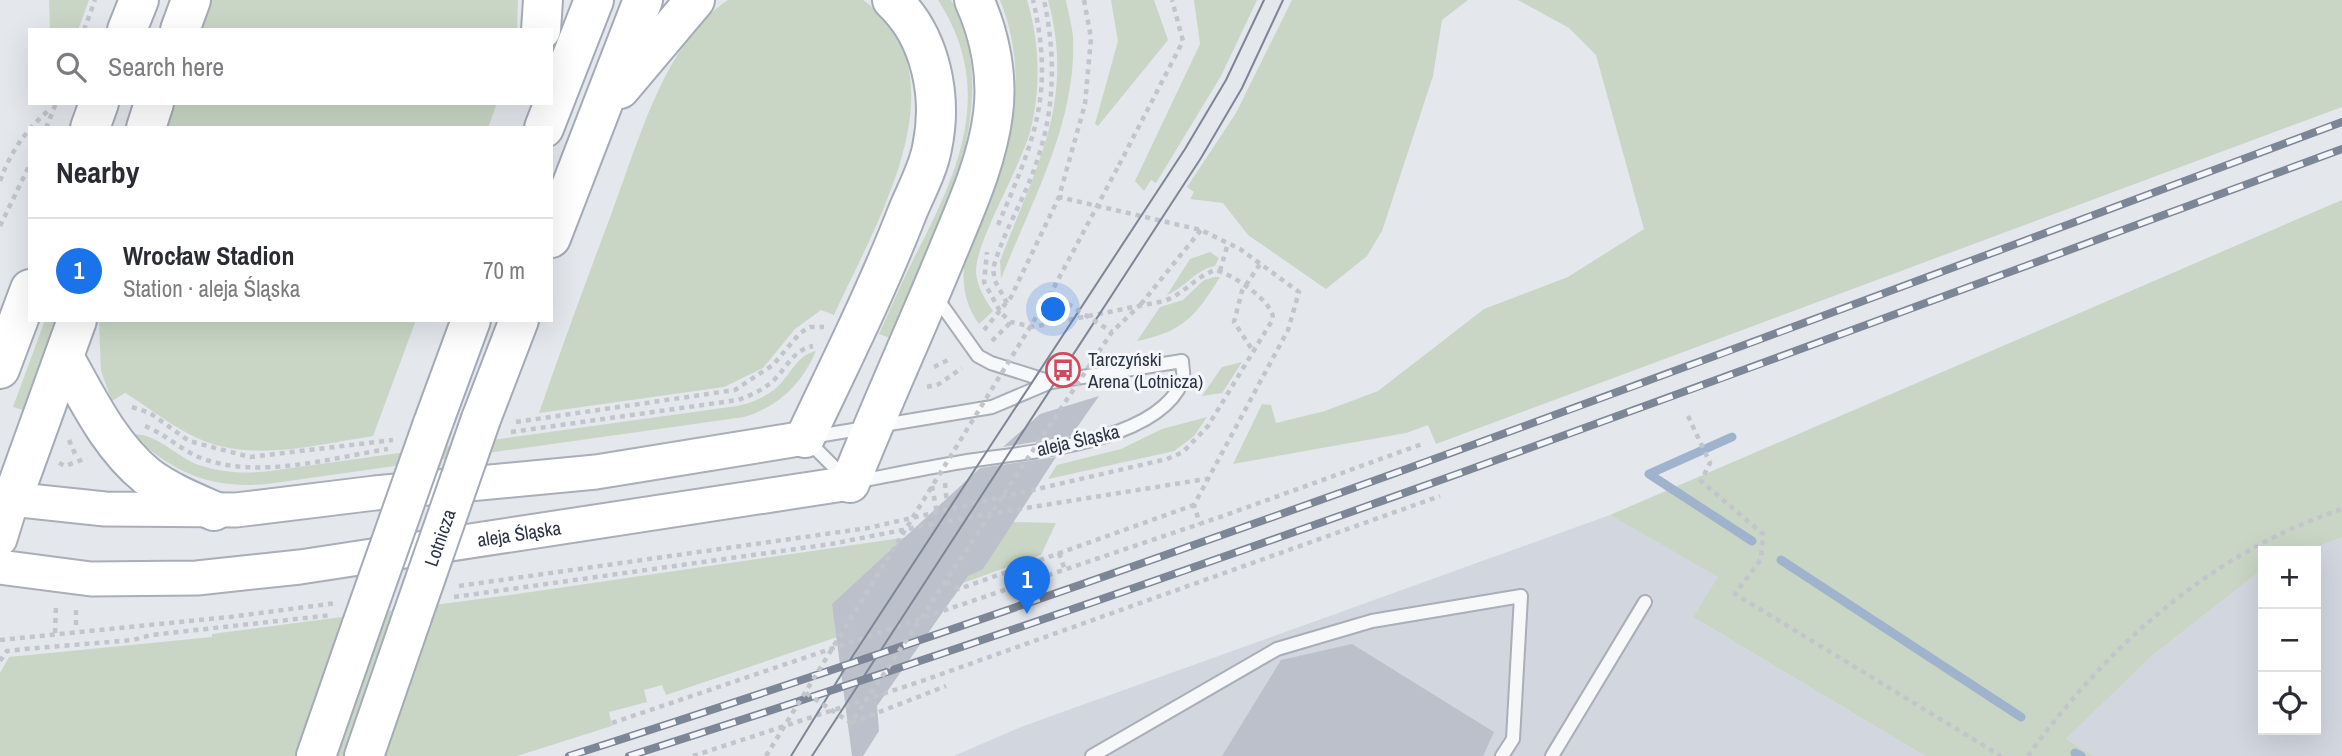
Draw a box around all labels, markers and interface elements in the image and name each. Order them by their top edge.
search box [28,28,553,105]
icon: search [52,48,90,86]
text: Search here [108,49,224,84]
text: Nearby [56,152,139,192]
text: Wrocław Stadion [123,238,294,273]
text: 1 [74,255,84,286]
text: 70 m [483,255,525,286]
text: Station · aleja Śląska [123,273,300,304]
your location [1036,292,1070,326]
place label: Tarczyński Arena (Lotnicza) [1087,346,1203,394]
bus stop icon: Tarczyński Arena (Lotnicza) [1044,351,1082,389]
street label: aleja Śląska [1034,418,1122,462]
street label: Lotnicza [418,505,462,570]
street label: aleja Śląska [476,514,563,553]
map controls [2258,546,2321,735]
button: + [2258,546,2321,609]
pin: 1 [1004,556,1050,614]
button: − [2258,609,2321,672]
button: locate [2258,672,2321,735]

